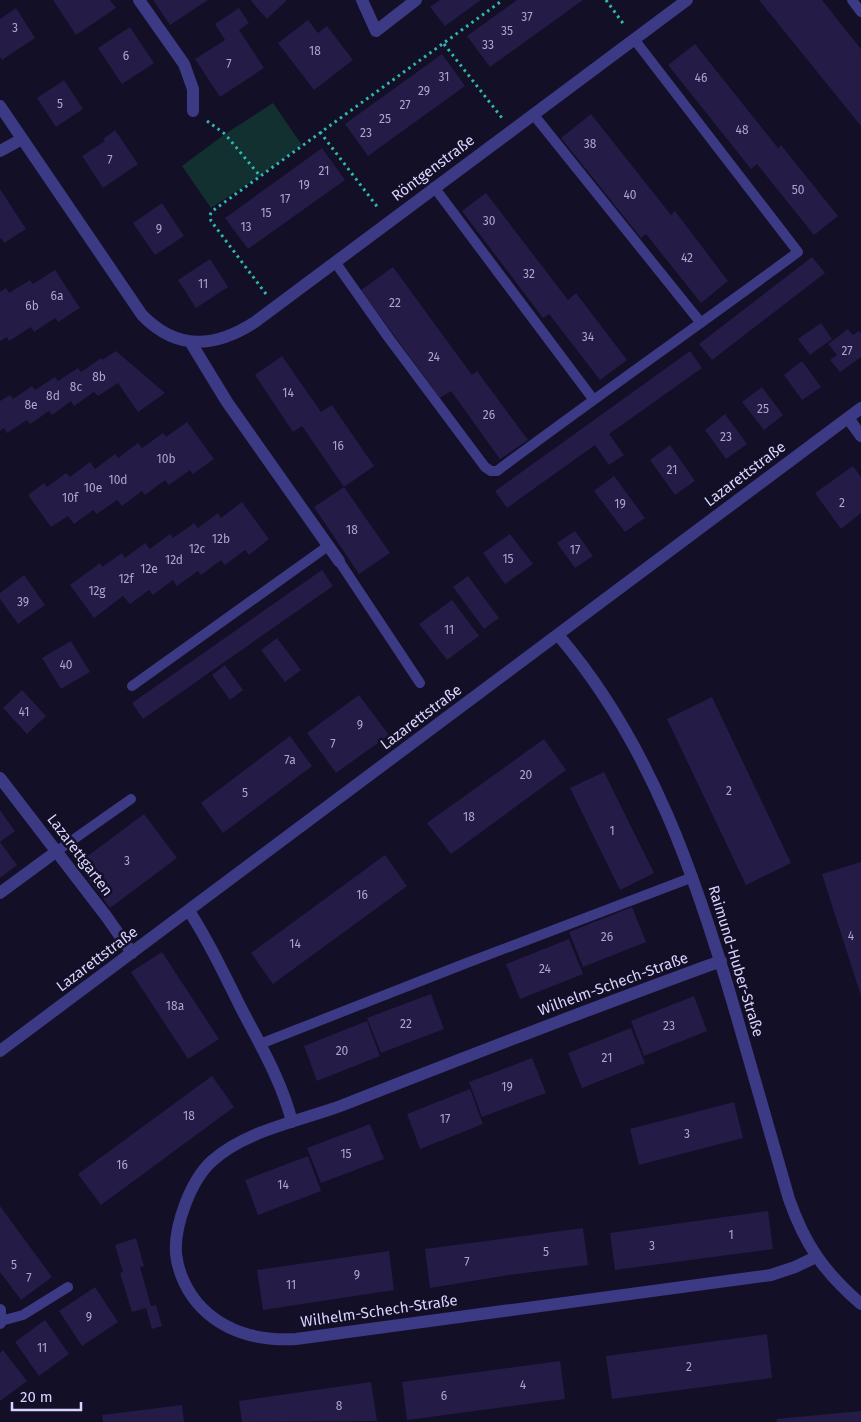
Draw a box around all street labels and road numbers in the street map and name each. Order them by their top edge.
street label: Röntgenstraße [388,131,478,205]
street label: Lazarettstraße [701,438,789,510]
street label: Lazarettstraße [377,681,465,753]
street label: Lazarettgarten [43,811,117,899]
street label: Raimund-Huber-Straße [704,883,768,1039]
street label: Lazarettstraße [53,923,141,995]
street label: Wilhelm-Schech-Straße [535,948,691,1020]
street label: Wilhelm-Schech-Straße [299,1291,459,1331]

